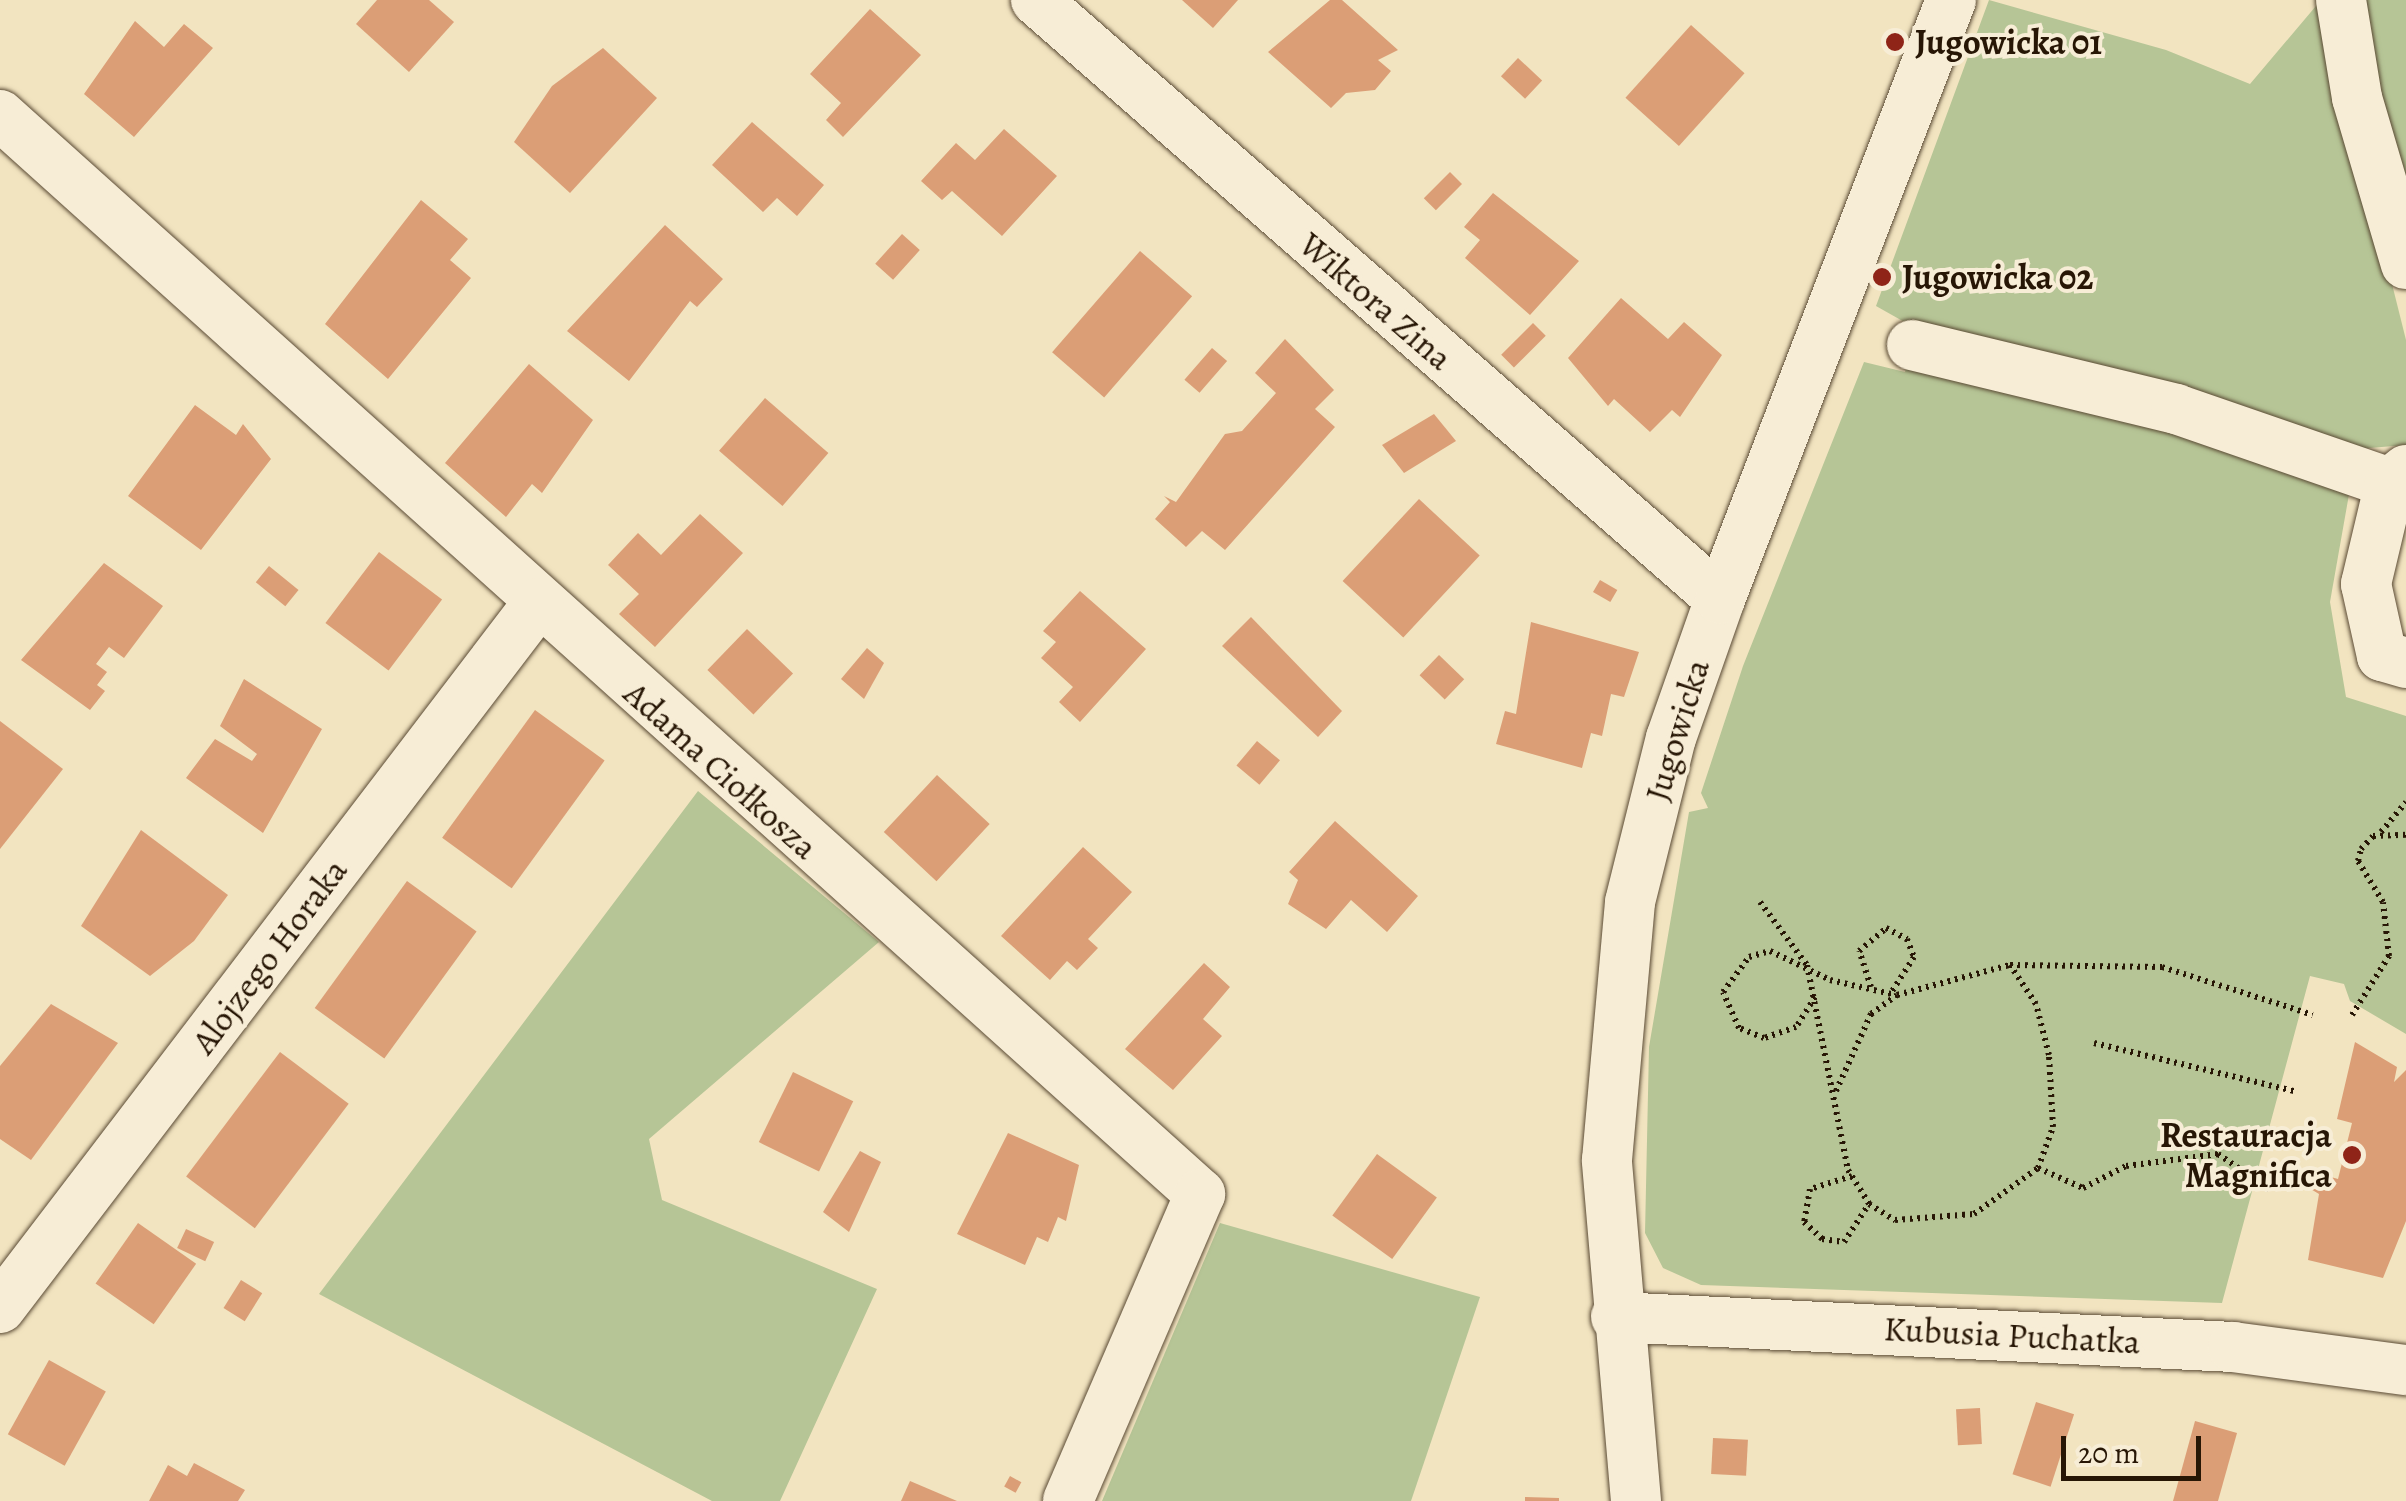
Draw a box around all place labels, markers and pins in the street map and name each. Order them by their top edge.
place label: Jugowicka 01 [1915,21,2102,63]
marker: Jugowicka 01 [1884,31,1906,53]
place label: Jugowicka 02 [1902,256,2093,298]
marker: Jugowicka 02 [1871,266,1893,288]
place label: Restauracja Magnifica [2160,1114,2332,1196]
marker: Restauracja Magnifica [2341,1144,2363,1166]

